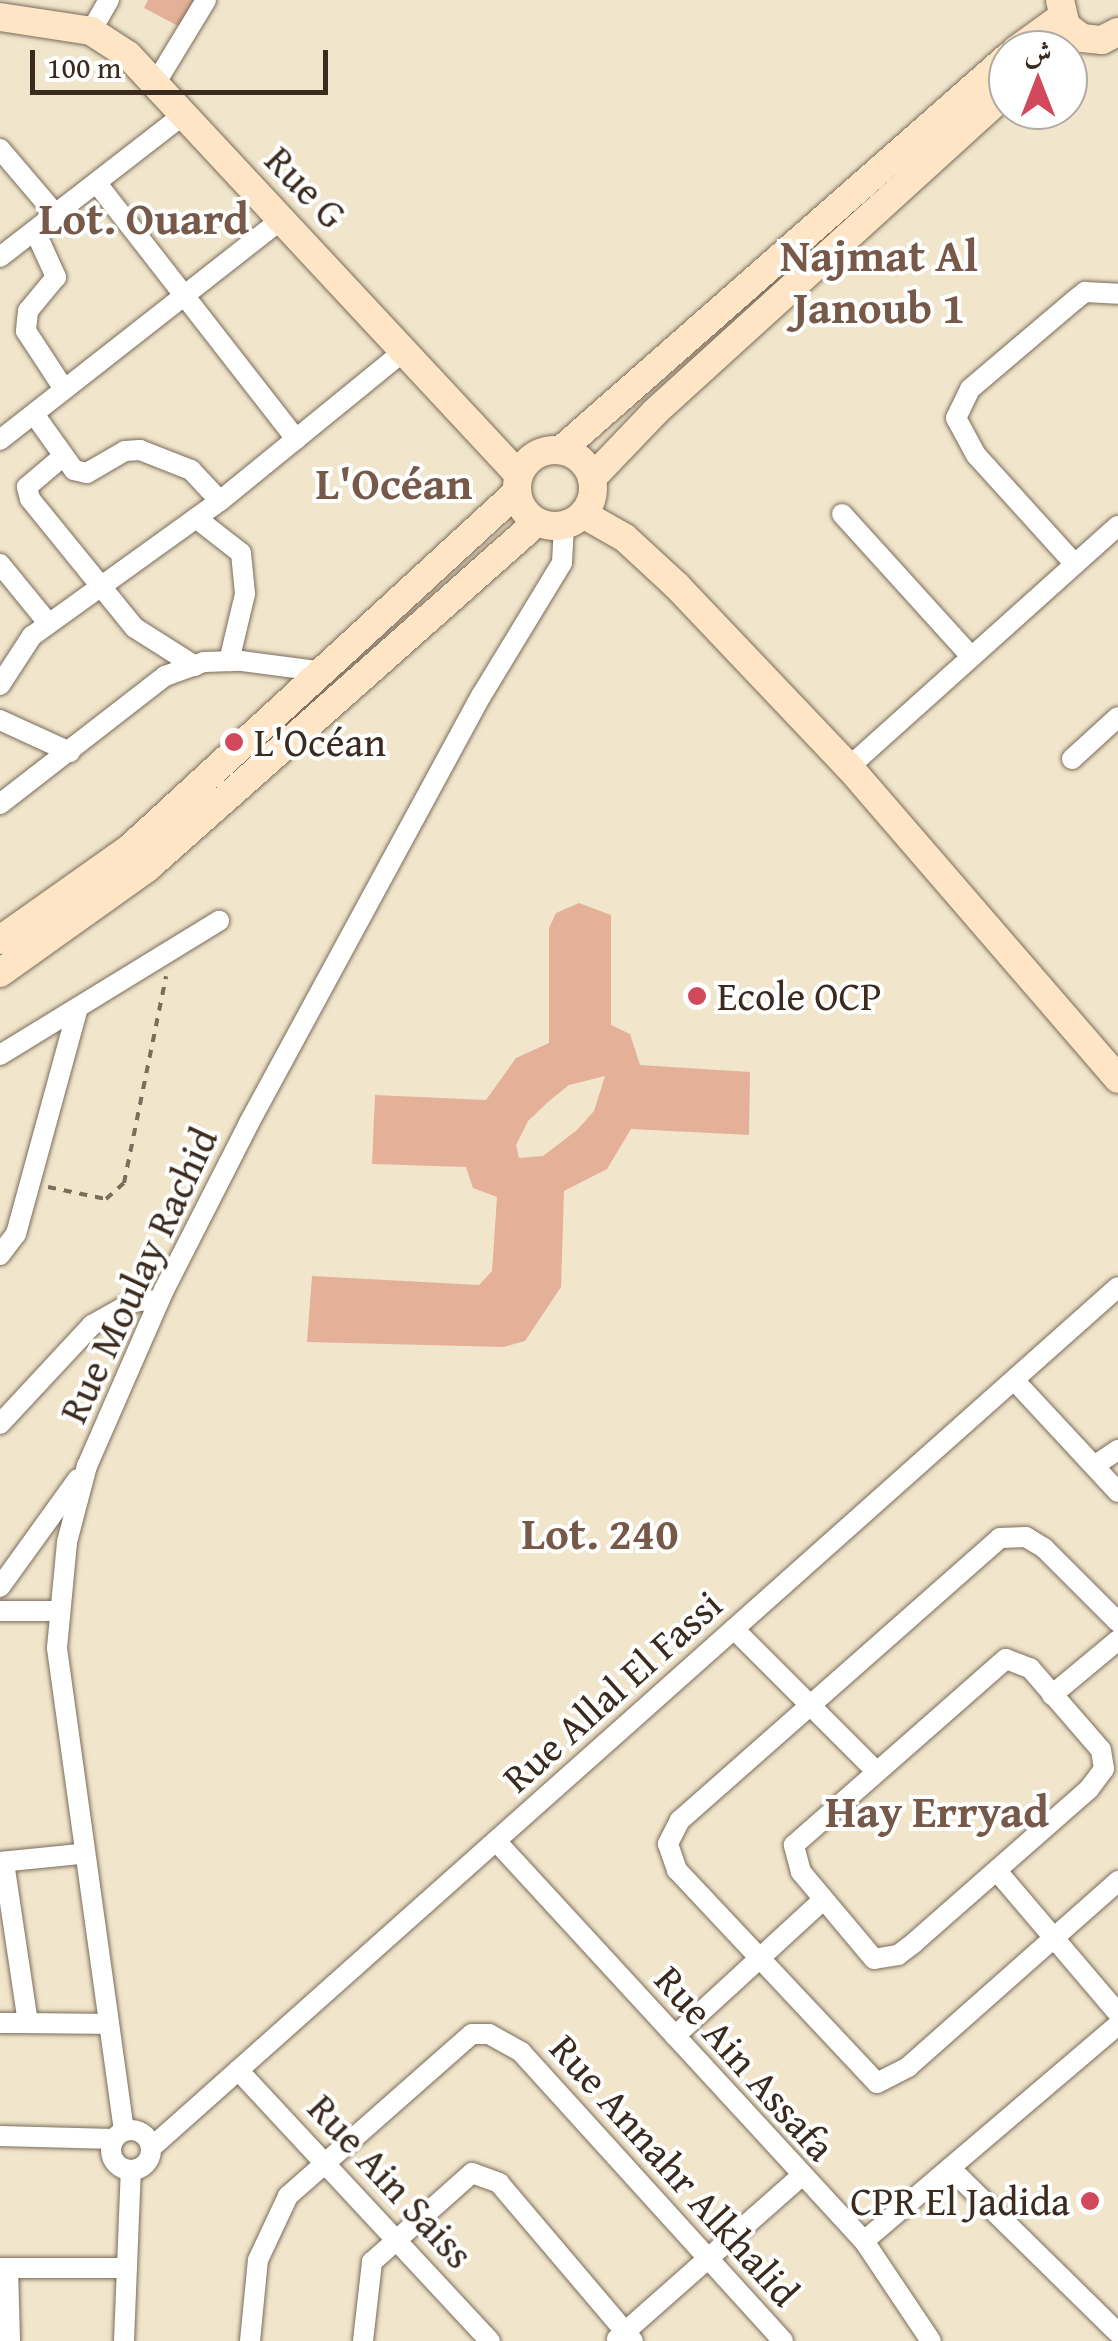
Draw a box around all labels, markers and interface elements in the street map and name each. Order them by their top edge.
scale bar [35,30,332,92]
north arrow [988,30,1088,130]
text: ش [1024,31,1052,72]
text: 100 m [47,45,121,89]
street label: Rue G [255,136,357,238]
district label: Lot. Ouard [39,191,249,245]
district label: Najmat Al Janoub 1 [780,228,978,334]
district label: L'Océan [316,456,472,510]
place label: L'Océan [254,718,386,766]
marker: L'Océan [223,731,245,753]
place label: Ecole OCP [717,972,882,1020]
marker: Ecole OCP [686,985,708,1007]
street label: Rue Moulay Rachid [49,1120,227,1430]
district label: Lot. 240 [522,1506,678,1560]
street label: Rue Allal El Fassi [493,1580,731,1802]
district label: Hay Erryad [825,1784,1049,1838]
street label: Rue Ain Assafa [645,1956,845,2170]
street label: Rue Annahr Alkhalid [540,2024,810,2316]
street label: Rue Ain Saiss [298,2084,484,2278]
place label: CPR El Jadida [850,2177,1070,2225]
marker: CPR El Jadida [1079,2190,1101,2212]

